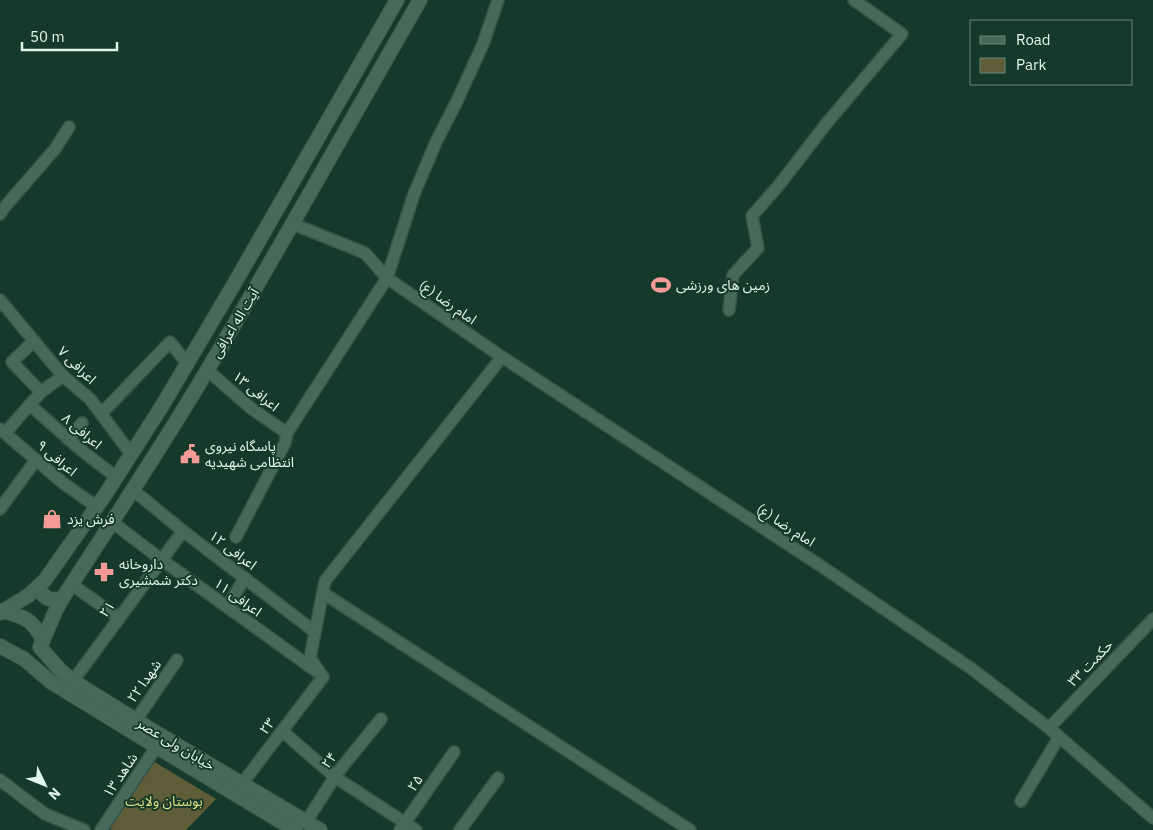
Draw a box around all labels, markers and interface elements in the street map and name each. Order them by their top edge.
scale bar [22,20,118,52]
legend [970,20,1133,85]
text: 50 m [30,27,65,46]
text: Road [1016,30,1051,49]
text: Park [1016,55,1046,74]
sports icon: زمین های ورزشی [650,274,672,296]
street label: امام رضا (ع) [415,276,480,330]
place label: زمین های ورزشی [676,276,770,294]
street label: آیت اله اعرافی [207,284,263,361]
street label: اعرافی ۷ [54,342,100,388]
street label: اعرافی ۱۳ [229,367,283,415]
street label: اعرافی ۸ [58,409,106,453]
street label: اعرافی ۹ [33,436,81,480]
place label: پاسگاه نیروی انتظامی شهیدیه [205,437,294,471]
public building icon: پاسگاه نیروی انتظامی شهیدیه [179,443,201,465]
street label: امام رضا (ع) [752,499,819,552]
shop icon: فرش یزد [41,508,63,530]
place label: فرش یزد [67,510,115,528]
street label: اعرافی ۱۲ [206,526,260,574]
place label: داروخانه دکتر شمشیری [119,555,198,589]
pharmacy icon: داروخانه دکتر شمشیری [93,561,115,583]
street label: اعرافی ۱۱ [211,574,265,620]
street label: ۲۱ [95,597,119,621]
street label: حکمت ۳۳ [1063,636,1117,690]
street label: شهدا ۲۲ [123,656,165,706]
street label: خیابان ولی عصر [133,713,218,774]
street label: ۲۳ [255,714,279,738]
street label: ۲۴ [317,748,341,772]
street label: شاهد ۱۳ [99,749,141,801]
north arrow [20,760,70,810]
street label: ۲۵ [403,771,427,795]
text: N [44,784,65,804]
park label: بوستان ولایت [125,792,203,810]

